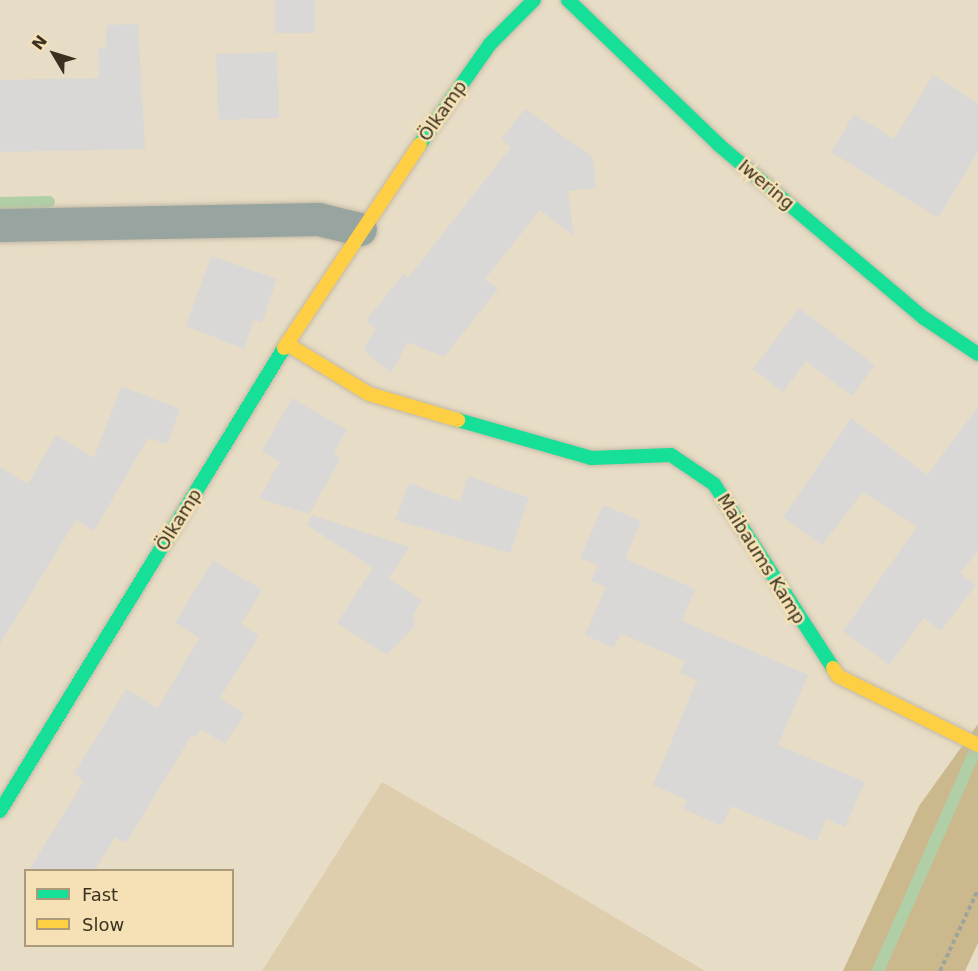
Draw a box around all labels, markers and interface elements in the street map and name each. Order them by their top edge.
north arrow [24,24,84,84]
text: N [28,31,51,54]
street label: Ölkamp [414,76,472,146]
street label: Iwering [734,155,798,215]
street label: Ölkamp [151,485,207,555]
street label: Maibaums Kamp [712,490,810,628]
legend [24,869,234,947]
text: Fast [82,884,118,905]
text: Slow [82,914,124,935]

